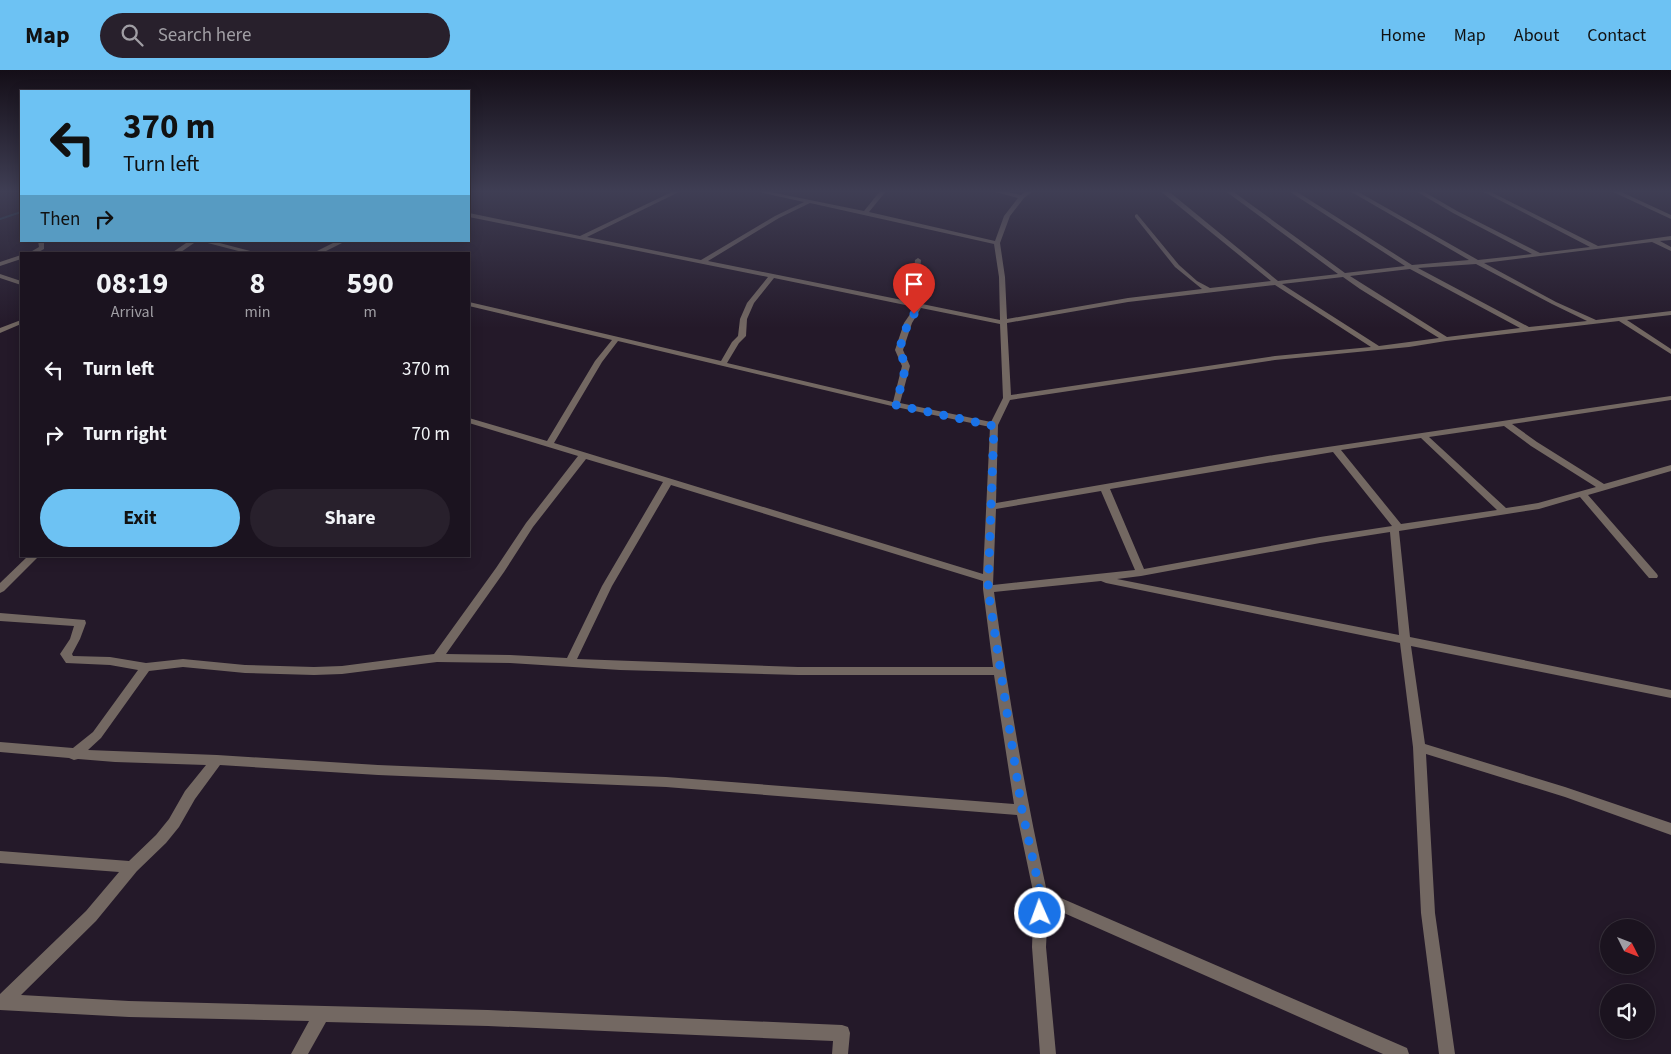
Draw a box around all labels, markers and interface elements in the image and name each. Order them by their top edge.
search box [100,13,450,58]
text: Map [25,18,70,53]
icon: search [118,21,146,49]
text: Search here [158,22,251,49]
text: Home [1380,23,1426,48]
text: Map [1454,23,1486,48]
text: About [1514,23,1559,48]
text: Contact [1587,23,1646,48]
text: 370 m [123,102,215,152]
icon: left [40,110,105,175]
text: Turn left [123,148,199,180]
icon: right [90,205,118,233]
text: Then [40,206,80,233]
text: 08:19 [96,262,168,305]
text: 8 [249,262,265,305]
text: 590 [346,262,394,305]
pin [893,263,935,314]
icon: arrive [900,270,928,298]
text: Arrival [111,301,154,323]
text: min [244,301,270,323]
text: m [364,301,377,323]
icon: left [40,356,68,384]
text: Turn left [83,356,154,383]
text: 370 m [402,356,450,383]
icon: right [40,421,68,449]
text: Turn right [83,421,167,448]
text: 70 m [412,421,450,448]
button: Exit [40,489,240,547]
button: Share [250,489,450,547]
position arrow [1013,886,1065,938]
north arrow [1600,919,1655,974]
map controls [1600,919,1655,1039]
button: sound [1600,984,1655,1039]

